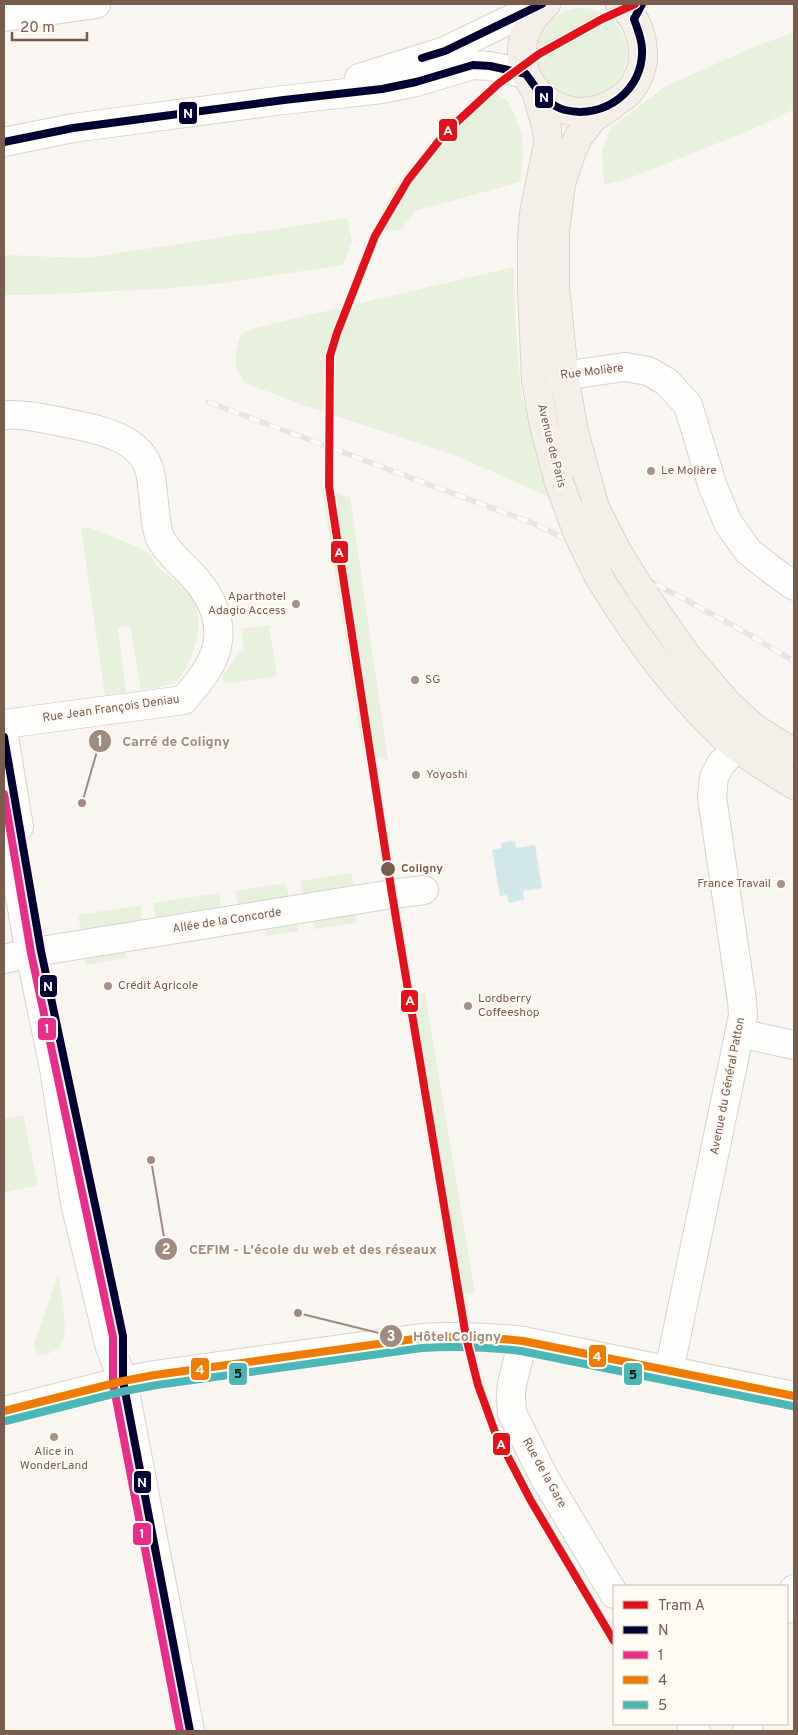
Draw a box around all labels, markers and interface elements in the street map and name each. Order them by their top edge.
scale bar [12,10,88,42]
text: 20 m [20,19,55,38]
line badge: N [534,85,554,109]
text: N [539,90,549,107]
line badge: N [178,101,198,125]
text: N [183,106,193,123]
line badge: A [438,118,458,142]
text: A [443,123,453,140]
street label: Rue Molière [559,360,625,384]
street label: Avenue de Paris [533,402,569,490]
place label: Le Molière [661,463,717,479]
marker: Le Molière [645,465,657,477]
line badge: A [330,540,349,564]
text: A [334,545,344,562]
place label: Aparthotel Adagio Access [208,589,286,619]
marker: Aparthotel Adagio Access [290,598,302,610]
place label: SG [425,672,440,688]
marker: SG [409,674,421,686]
street label: Rue Jean François Deniau [41,691,181,727]
callout: Carré de Coligny [88,726,240,755]
text: 1 [97,733,103,752]
text: Carré de Coligny [122,734,230,751]
place label: Yoyoshi [426,767,467,783]
marker: Yoyoshi [410,769,422,781]
marker: Coligny [379,860,397,878]
place label: Coligny [401,861,443,877]
place label: France Travail [697,876,771,892]
marker: France Travail [775,878,787,890]
street label: Allée de la Concorde [171,904,283,938]
line badge: N [39,974,58,998]
place label: Crédit Agricole [118,978,198,994]
text: N [43,979,53,996]
marker: Crédit Agricole [102,980,114,992]
line badge: A [400,989,419,1013]
place label: Lordberry Coffeeshop [478,991,540,1021]
text: A [405,993,415,1010]
marker: Lordberry Coffeeshop [462,1000,474,1012]
street label: Avenue du Général Patton [707,1016,749,1156]
line badge: 1 [37,1017,57,1041]
text: 1 [44,1021,50,1038]
callout: CEFIM - L'école du web et des réseaux [154,1234,447,1263]
text: 2 [161,1241,171,1260]
text: CEFIM - L'école du web et des réseaux [189,1242,437,1259]
callout: Hôtel Coligny [378,1321,511,1350]
text: 3 [387,1328,396,1347]
text: Hôtel Coligny [413,1329,501,1346]
line badge: 4 [588,1344,607,1368]
text: 4 [593,1349,602,1366]
line badge: 4 [190,1357,210,1381]
text: 4 [196,1362,205,1379]
line badge: 5 [228,1362,248,1386]
line badge: 5 [623,1362,643,1386]
text: 5 [234,1366,242,1383]
text: 5 [629,1367,637,1384]
marker: Alice in WonderLand [48,1431,60,1443]
line badge: A [492,1432,511,1456]
street label: Rue de la Gare [518,1435,570,1511]
text: A [496,1437,506,1454]
place label: Alice in WonderLand [20,1444,88,1474]
line badge: N [133,1470,152,1494]
text: N [137,1475,147,1492]
line badge: 1 [132,1522,152,1546]
text: 1 [139,1526,145,1543]
legend [613,1585,788,1725]
text: Tram A [658,1597,705,1616]
text: N [658,1622,669,1641]
text: 1 [658,1647,664,1666]
text: 4 [658,1672,667,1691]
text: 5 [658,1697,667,1716]

